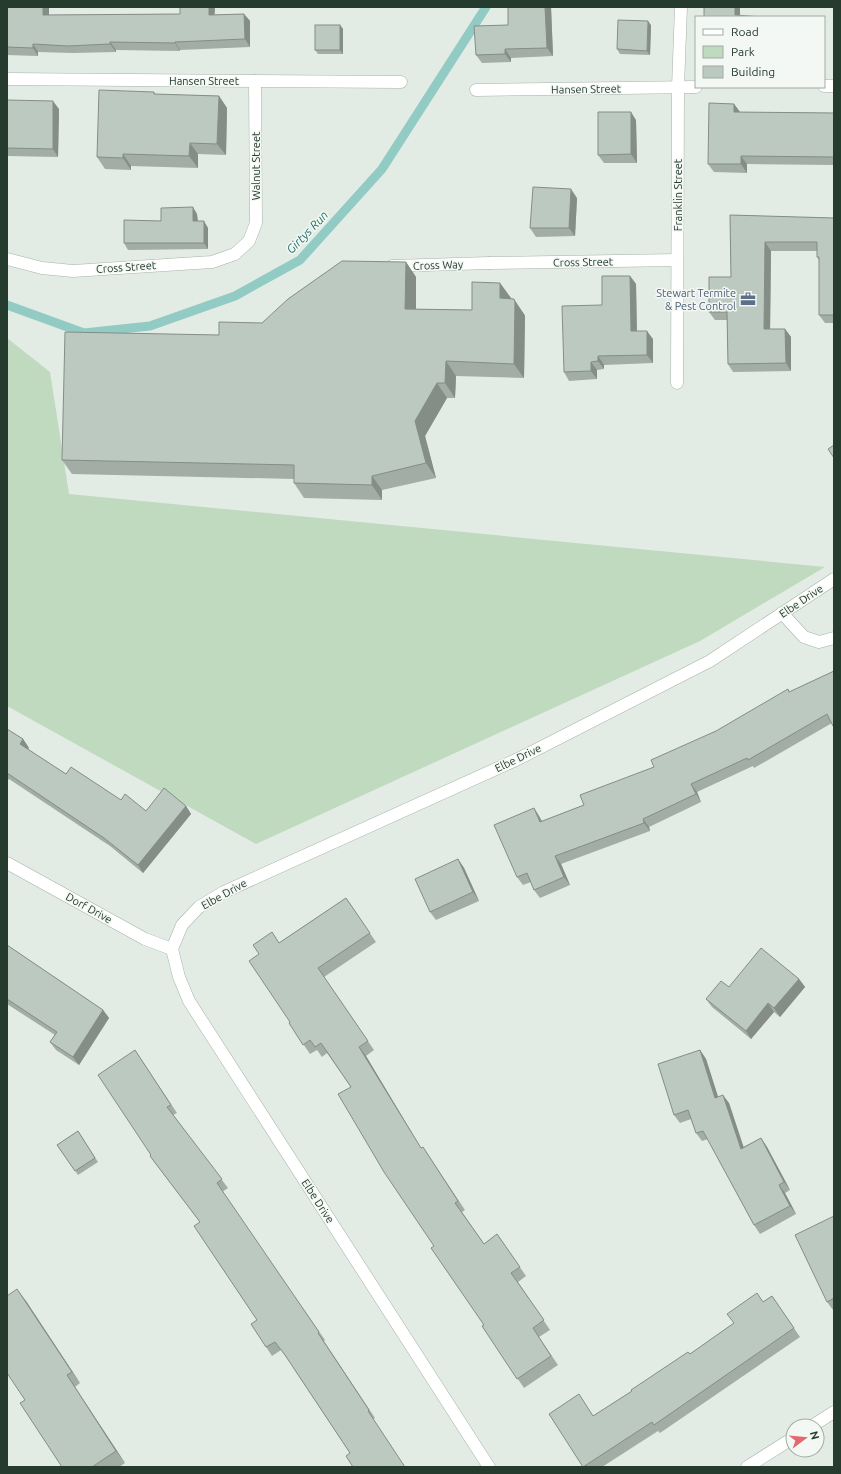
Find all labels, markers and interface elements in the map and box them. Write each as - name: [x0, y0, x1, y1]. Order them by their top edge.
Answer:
- legend: [695, 16, 825, 88]
- text: Road: [731, 25, 759, 38]
- text: Park: [731, 45, 755, 58]
- text: Building: [731, 65, 775, 78]
- street label: Hansen Street: [169, 75, 240, 87]
- street label: Hansen Street: [551, 82, 622, 96]
- street label: Walnut Street: [250, 131, 262, 200]
- street label: Franklin Street: [672, 158, 684, 231]
- water label: Girtys Run: [284, 208, 330, 256]
- street label: Cross Street: [553, 255, 614, 269]
- street label: Cross Way: [413, 258, 464, 272]
- street label: Cross Street: [96, 259, 157, 275]
- place label: Stewart Termite & Pest Control: [656, 287, 736, 312]
- office icon: Stewart Termite & Pest Control: [739, 290, 757, 308]
- street label: Elbe Drive: [777, 582, 825, 620]
- street label: Elbe Drive: [493, 742, 543, 774]
- street label: Elbe Drive: [199, 877, 249, 911]
- street label: Dorf Drive: [64, 890, 114, 926]
- street label: Elbe Drive: [299, 1177, 337, 1225]
- north arrow: [785, 1418, 825, 1458]
- text: N: [808, 1430, 822, 1441]

